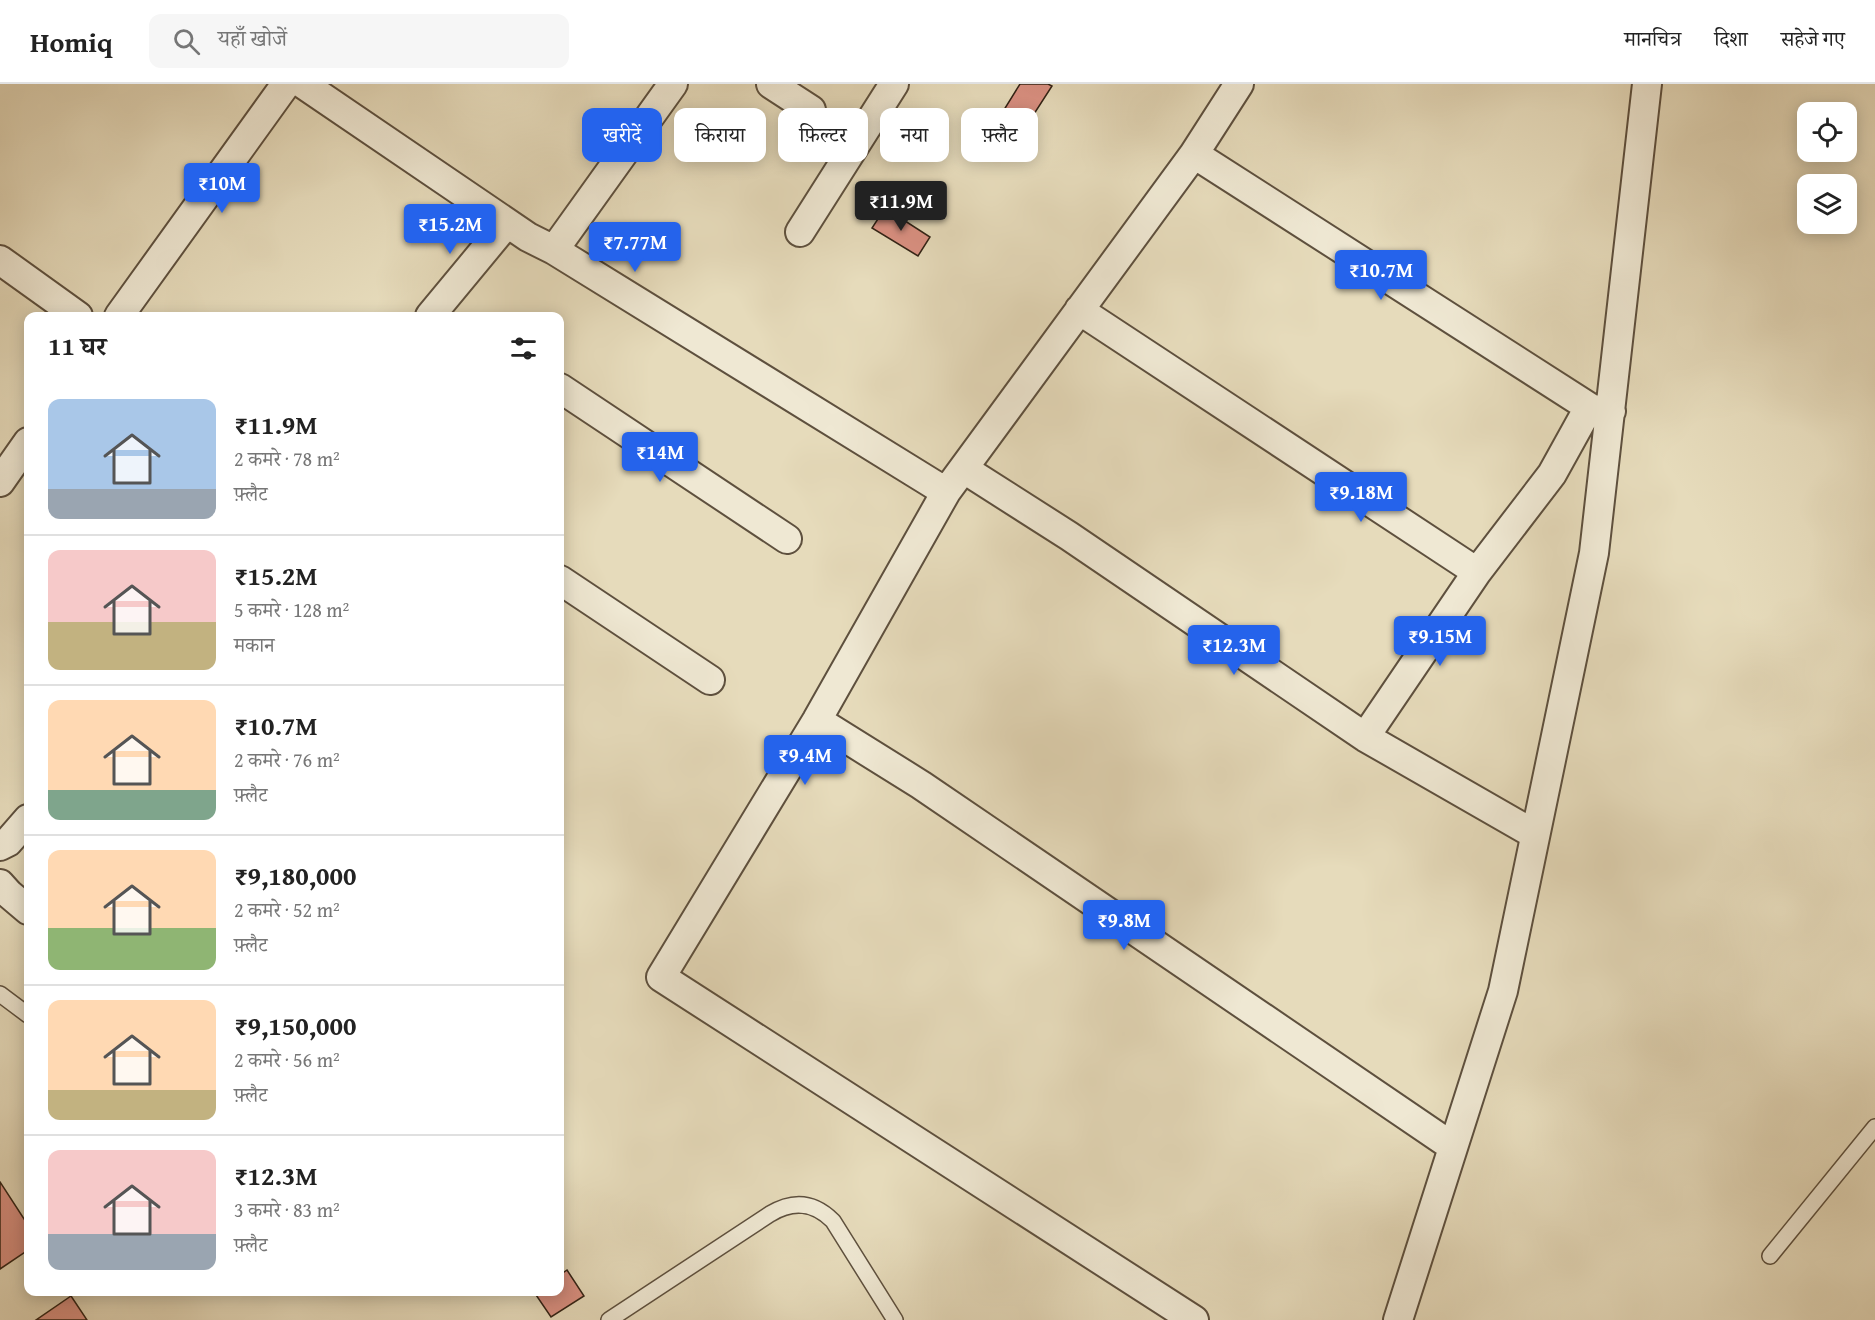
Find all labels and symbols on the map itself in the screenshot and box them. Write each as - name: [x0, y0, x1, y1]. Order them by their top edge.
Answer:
- pin: ₹10M: [186, 163, 258, 214]
- pin: ₹11.9M: [852, 181, 950, 232]
- pin: ₹15.2M: [401, 204, 499, 255]
- pin: ₹7.77M: [586, 222, 684, 273]
- pin: ₹10.7M: [1332, 250, 1430, 301]
- pin: ₹14M: [624, 432, 696, 483]
- pin: ₹9.18M: [1312, 472, 1410, 523]
- pin: ₹9.15M: [1391, 616, 1489, 667]
- pin: ₹12.3M: [1185, 625, 1283, 676]
- pin: ₹9.4M: [763, 735, 847, 786]
- pin: ₹9.8M: [1082, 900, 1166, 951]

